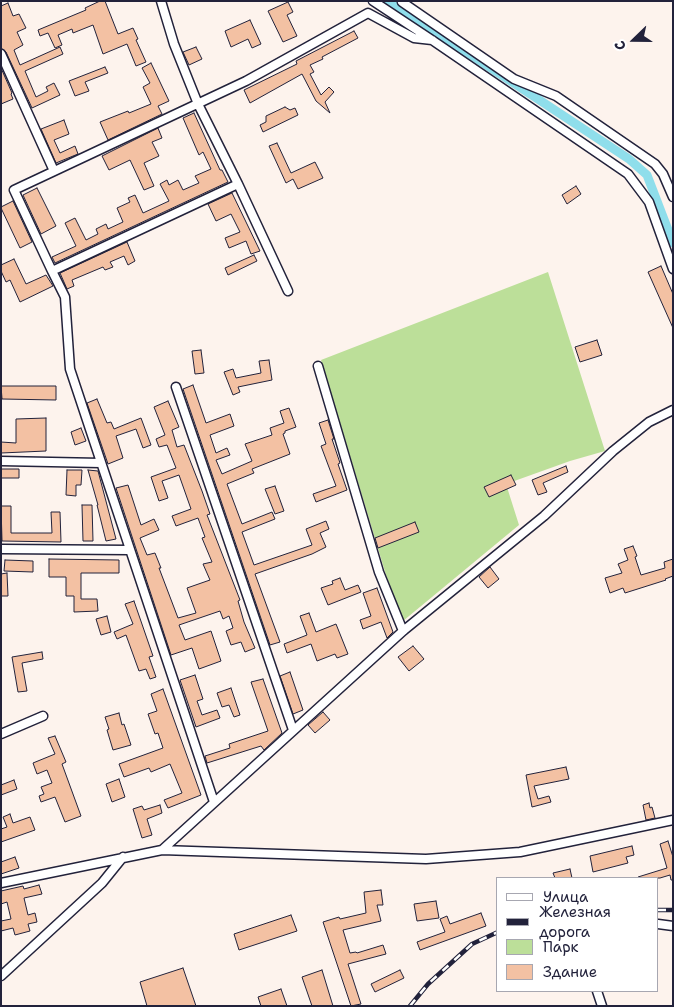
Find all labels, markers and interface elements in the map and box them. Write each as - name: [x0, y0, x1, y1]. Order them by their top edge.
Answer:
- north arrow: [609, 15, 659, 65]
- text: С: [610, 38, 630, 53]
- legend: [497, 877, 659, 992]
- text: Улица: [543, 887, 588, 907]
- text: Железная дорога: [539, 902, 611, 942]
- text: Парк: [543, 937, 579, 957]
- text: Здание: [543, 962, 597, 982]

